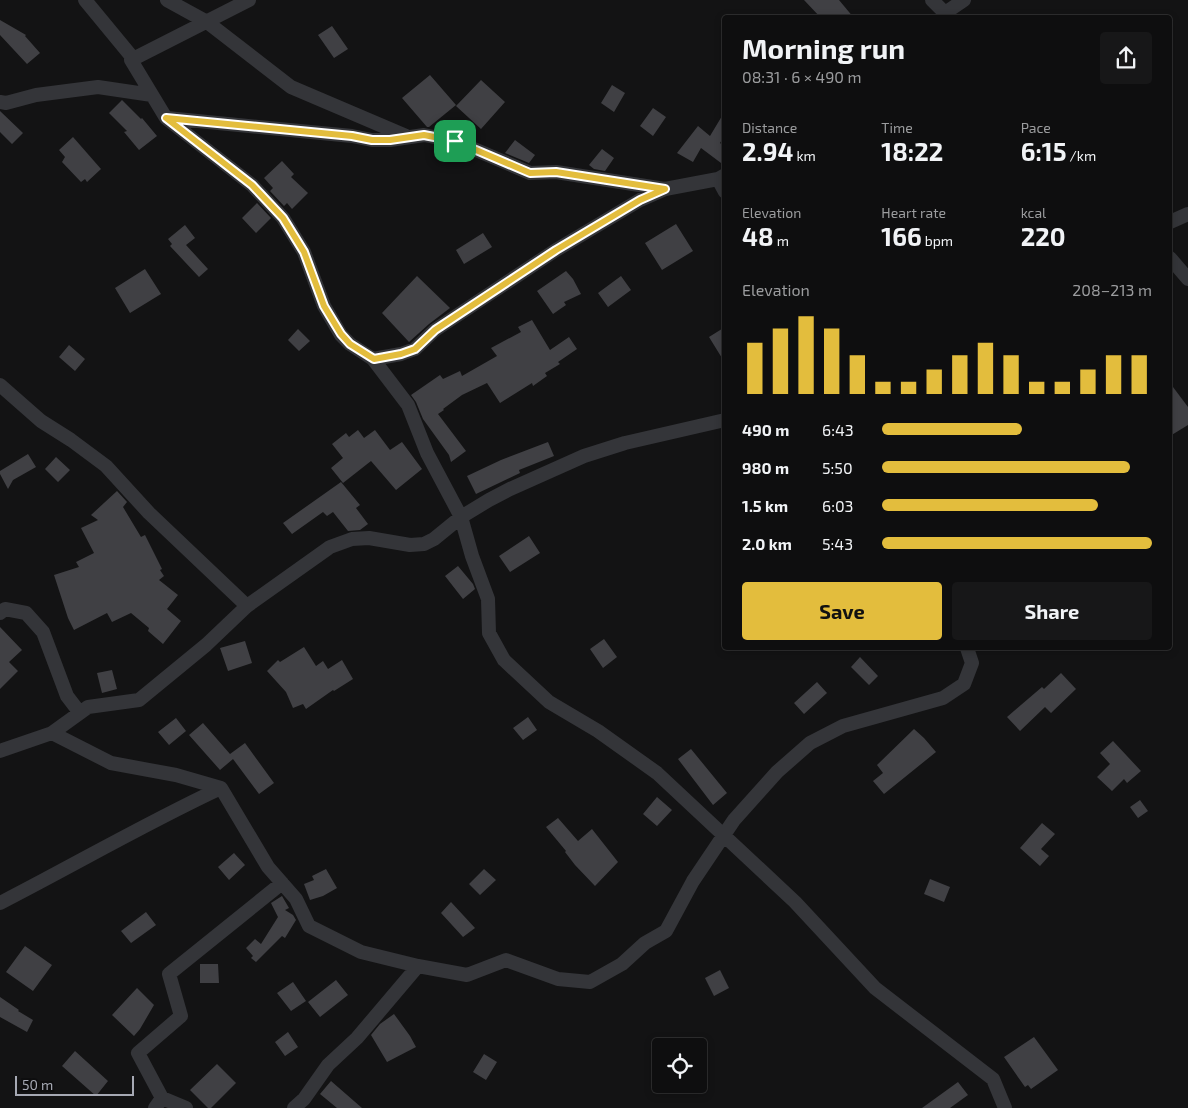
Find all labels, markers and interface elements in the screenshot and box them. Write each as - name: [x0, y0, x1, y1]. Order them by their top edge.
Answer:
- text: Morning run: [742, 31, 905, 65]
- button: share: [1100, 32, 1152, 84]
- text: 08:31 · 6 × 490 m: [742, 67, 862, 86]
- text: Distance: [742, 119, 797, 136]
- text: Time: [881, 119, 913, 136]
- text: Pace: [1021, 119, 1051, 136]
- pin: [434, 120, 476, 162]
- icon: arrive: [441, 127, 469, 155]
- text: 2.94: [742, 136, 793, 166]
- text: 18:22: [881, 136, 943, 166]
- text: 6:15: [1021, 136, 1066, 166]
- text: km: [793, 147, 816, 164]
- text: /km: [1066, 147, 1096, 164]
- text: Elevation: [742, 204, 801, 221]
- text: Heart rate: [881, 204, 946, 221]
- text: kcal: [1021, 204, 1046, 221]
- text: 48: [742, 221, 774, 251]
- text: 166: [881, 221, 922, 251]
- text: 220: [1021, 221, 1065, 251]
- text: m: [774, 232, 789, 249]
- text: bpm: [922, 232, 953, 249]
- text: Elevation: [742, 280, 810, 299]
- text: 208–213 m: [1072, 280, 1152, 299]
- text: 490 m: [742, 420, 789, 439]
- text: 6:43: [822, 420, 854, 439]
- text: 980 m: [742, 458, 789, 477]
- text: 5:50: [822, 458, 853, 477]
- text: 1.5 km: [742, 496, 788, 515]
- text: 6:03: [822, 496, 853, 515]
- text: 2.0 km: [742, 534, 792, 553]
- text: 5:43: [822, 534, 853, 553]
- button: Save: [742, 582, 942, 640]
- button: Share: [952, 582, 1152, 640]
- map controls: [652, 1038, 707, 1093]
- button: locate: [652, 1038, 707, 1093]
- scale bar: [15, 1073, 134, 1096]
- text: 50 m: [22, 1076, 53, 1093]

